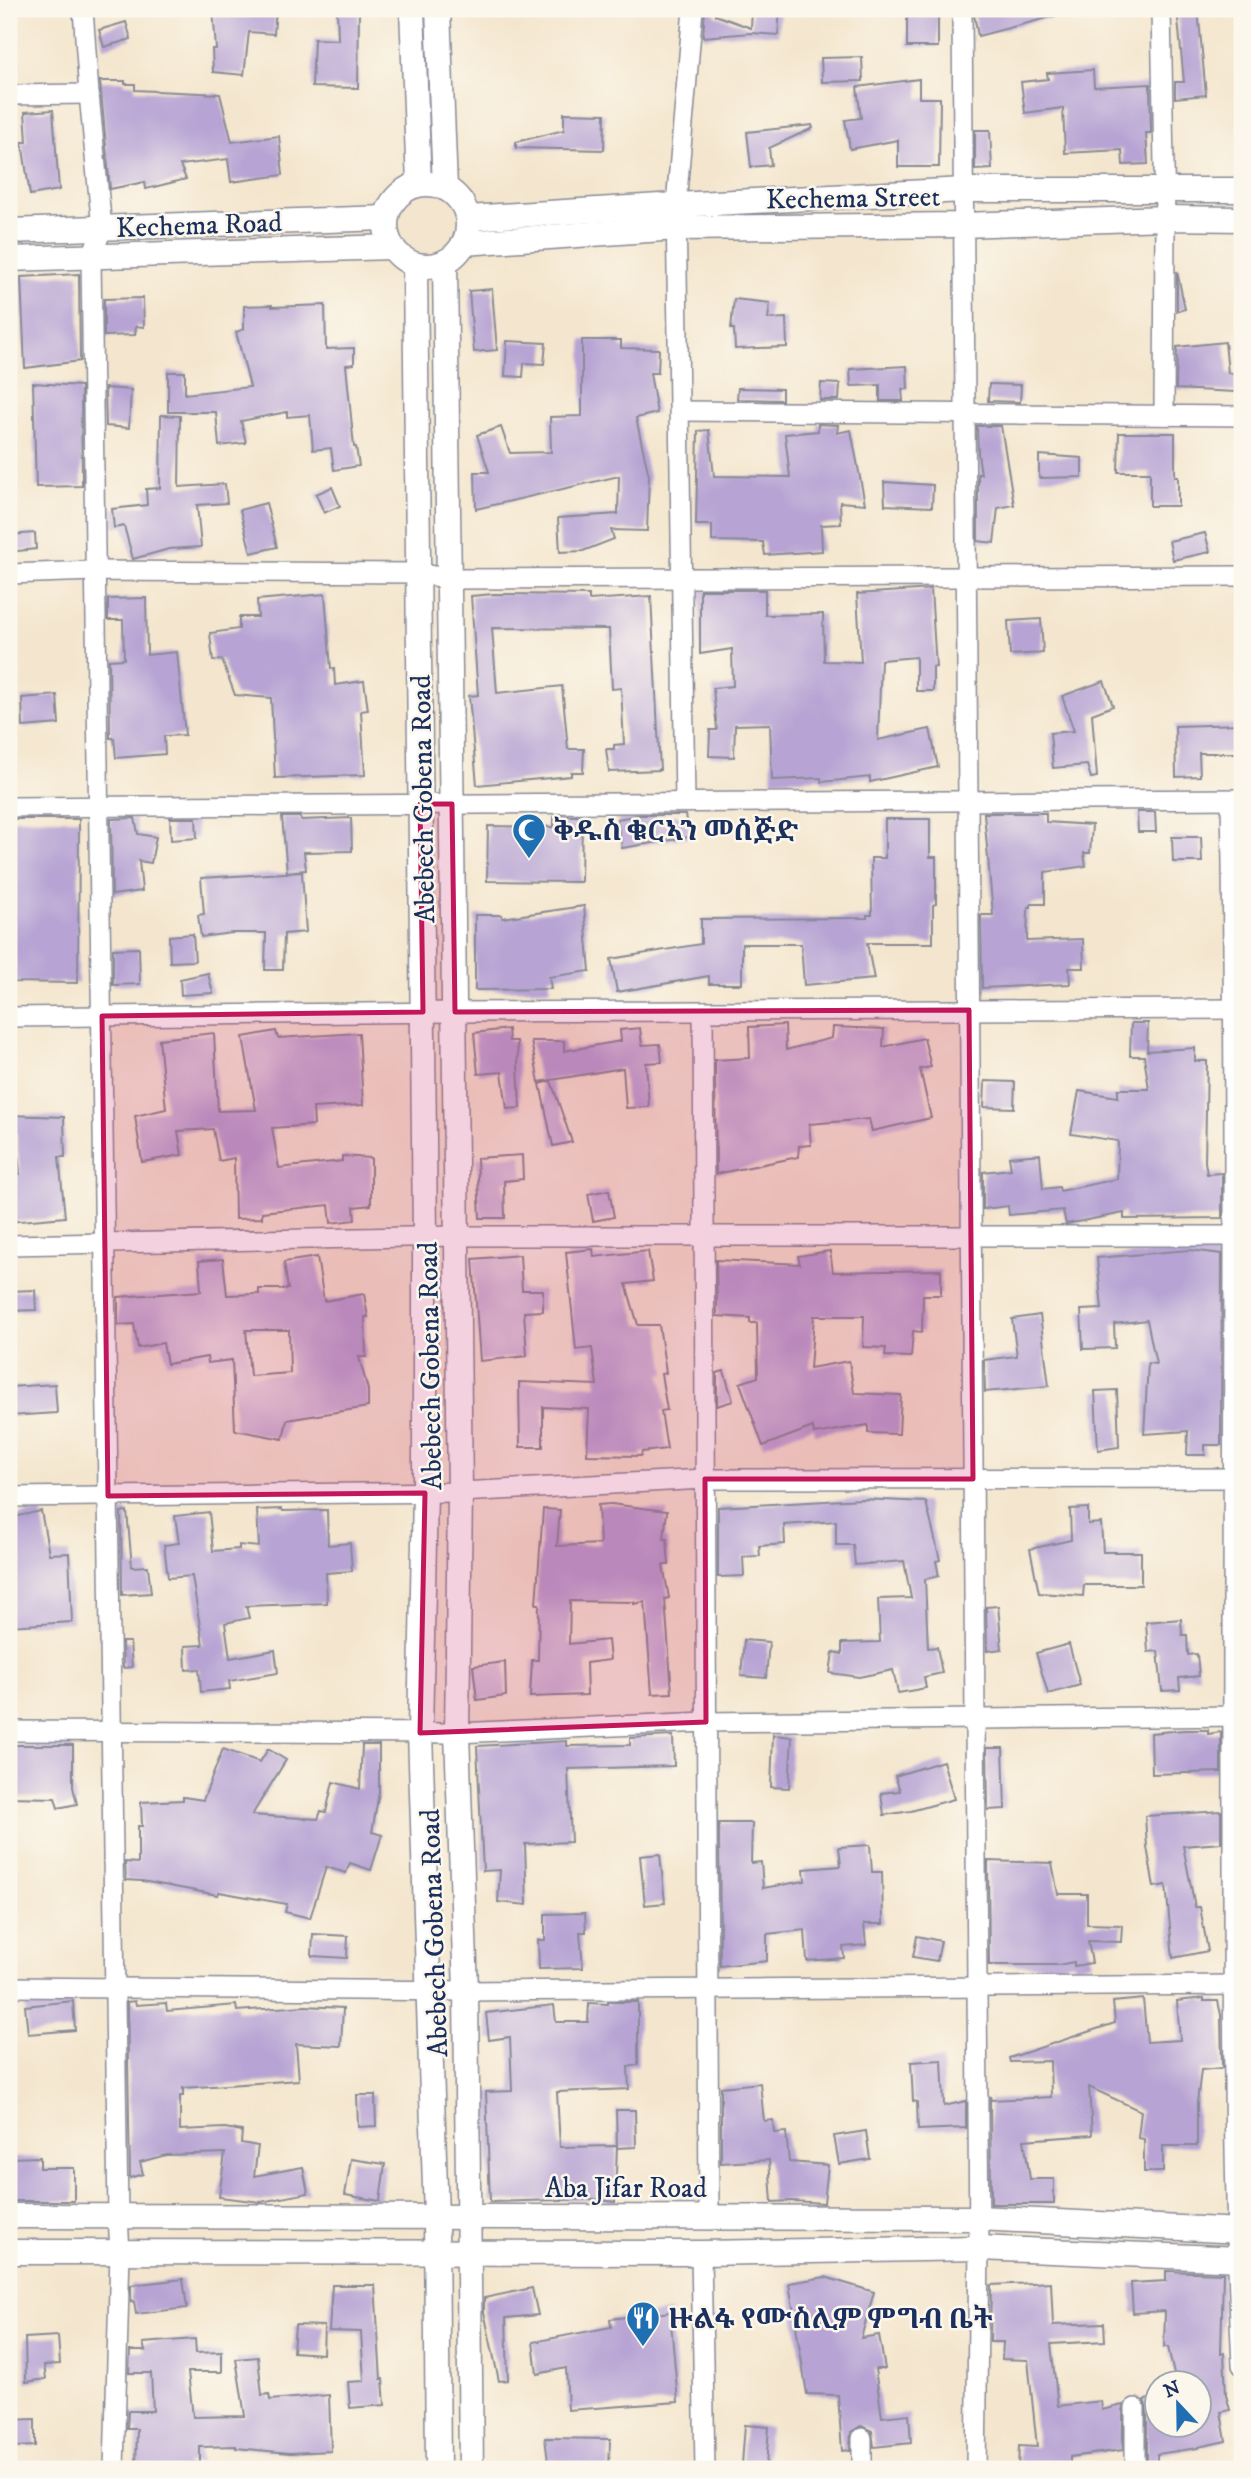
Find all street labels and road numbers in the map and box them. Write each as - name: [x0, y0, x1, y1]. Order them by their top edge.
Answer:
- street label: Kechema Street: [766, 179, 941, 218]
- street label: Kechema Road: [115, 205, 283, 246]
- street label: Abebech Gobena Road: [404, 674, 443, 923]
- street label: Abebech Gobena Road: [411, 1241, 450, 1490]
- street label: Abebech Gobena Road: [413, 1808, 456, 2058]
- street label: Aba Jifar Road: [545, 2171, 707, 2206]

